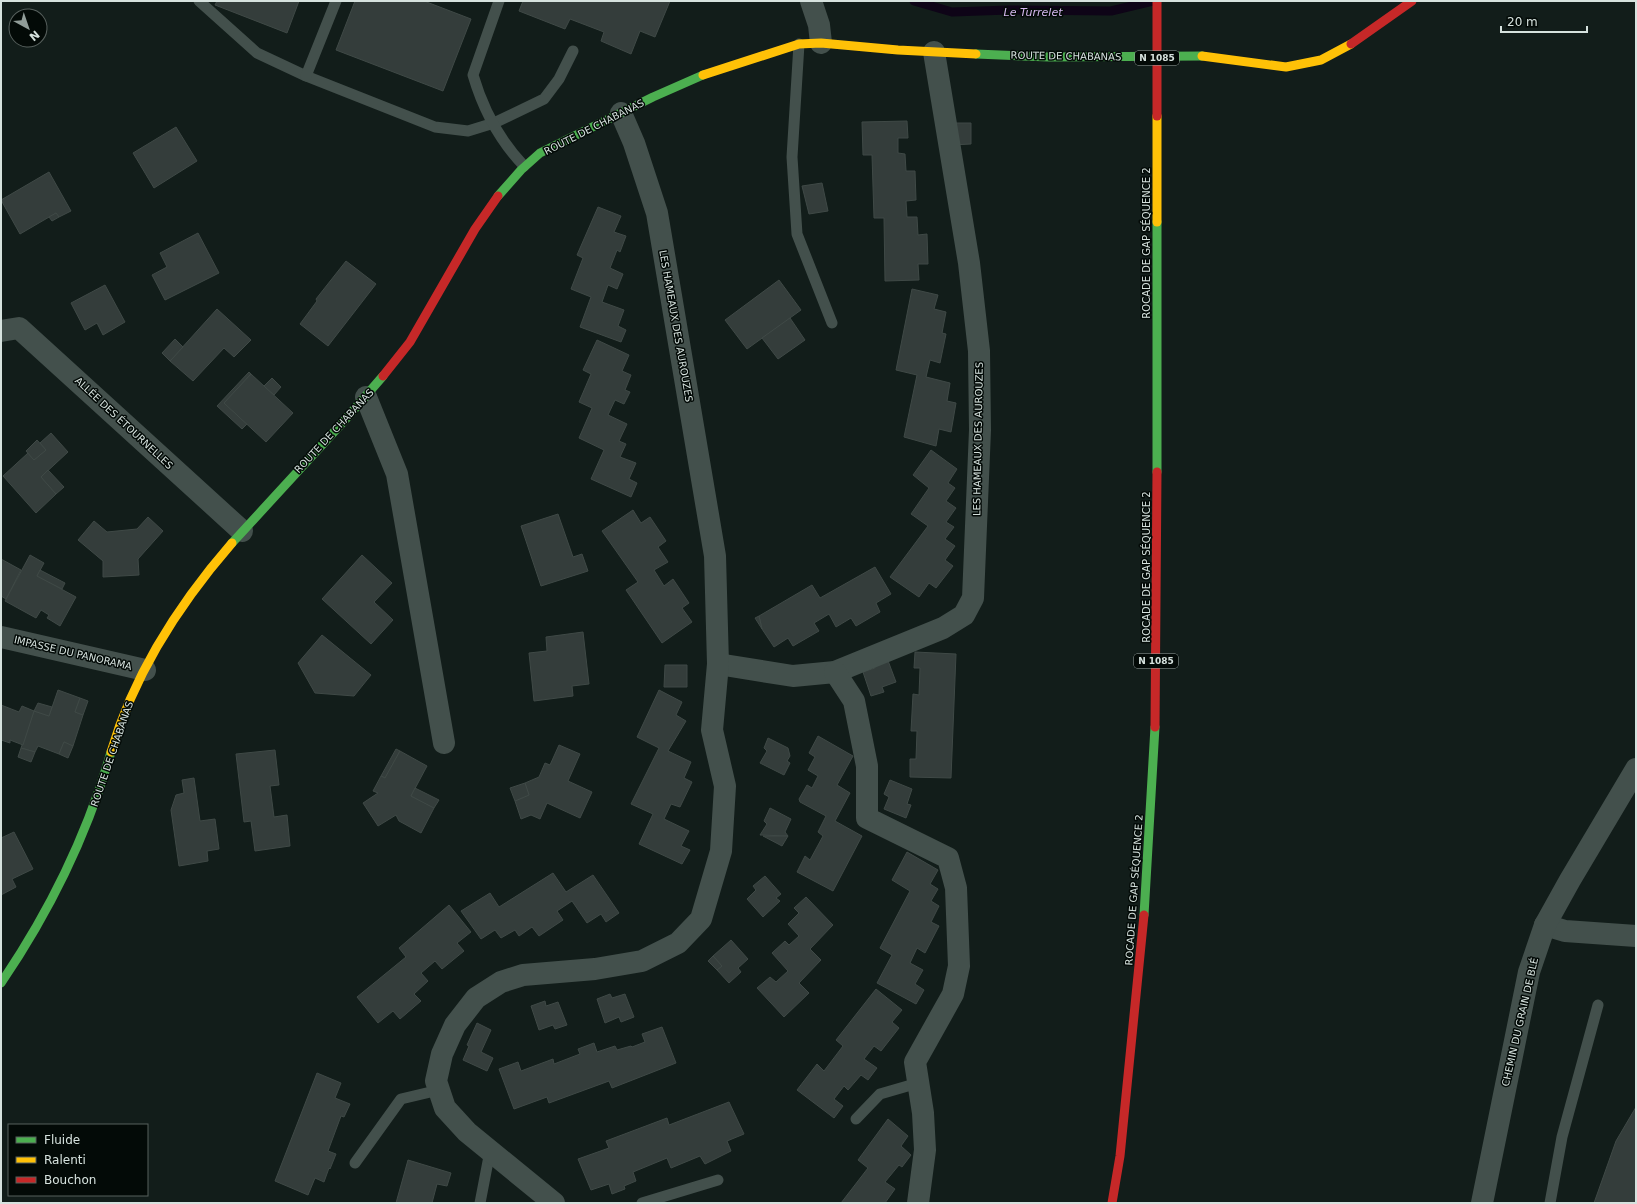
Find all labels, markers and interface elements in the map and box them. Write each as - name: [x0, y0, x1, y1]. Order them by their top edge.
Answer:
- water label: Le Turrelet: [1004, 6, 1063, 19]
- north arrow: [8, 8, 48, 48]
- scale bar: [1501, 8, 1587, 34]
- text: 20 m: [1507, 15, 1538, 29]
- text: N: [26, 27, 42, 43]
- street label: ROUTE DE CHABANAS: [1011, 50, 1121, 62]
- road number: N 1085: [1135, 51, 1179, 65]
- street label: ROUTE DE CHABANAS: [542, 97, 646, 157]
- street label: ROCADE DE GAP SÉQUENCE 2: [1140, 167, 1152, 319]
- street label: LES HAMEAUX DES AUROUZES: [657, 249, 695, 403]
- street label: LES HAMEAUX DES AUROUZES: [971, 362, 985, 516]
- street label: ALLÉE DES ÉTOURNELLES: [73, 374, 176, 471]
- street label: ROUTE DE CHABANAS: [292, 387, 376, 475]
- street label: ROCADE DE GAP SÉQUENCE 2: [1140, 491, 1152, 643]
- street label: IMPASSE DU PANORAMA: [13, 634, 133, 672]
- road number: N 1085: [1134, 654, 1178, 668]
- street label: ROUTE DE CHABANAS: [89, 700, 135, 808]
- street label: ROCADE DE GAP SÉQUENCE 2: [1122, 814, 1145, 966]
- street label: CHEMIN DU GRAIN DE BLÉ: [1499, 956, 1540, 1088]
- legend: [8, 1124, 148, 1196]
- text: Fluide: [44, 1133, 80, 1147]
- text: Ralenti: [44, 1153, 86, 1167]
- text: Bouchon: [44, 1173, 96, 1187]

